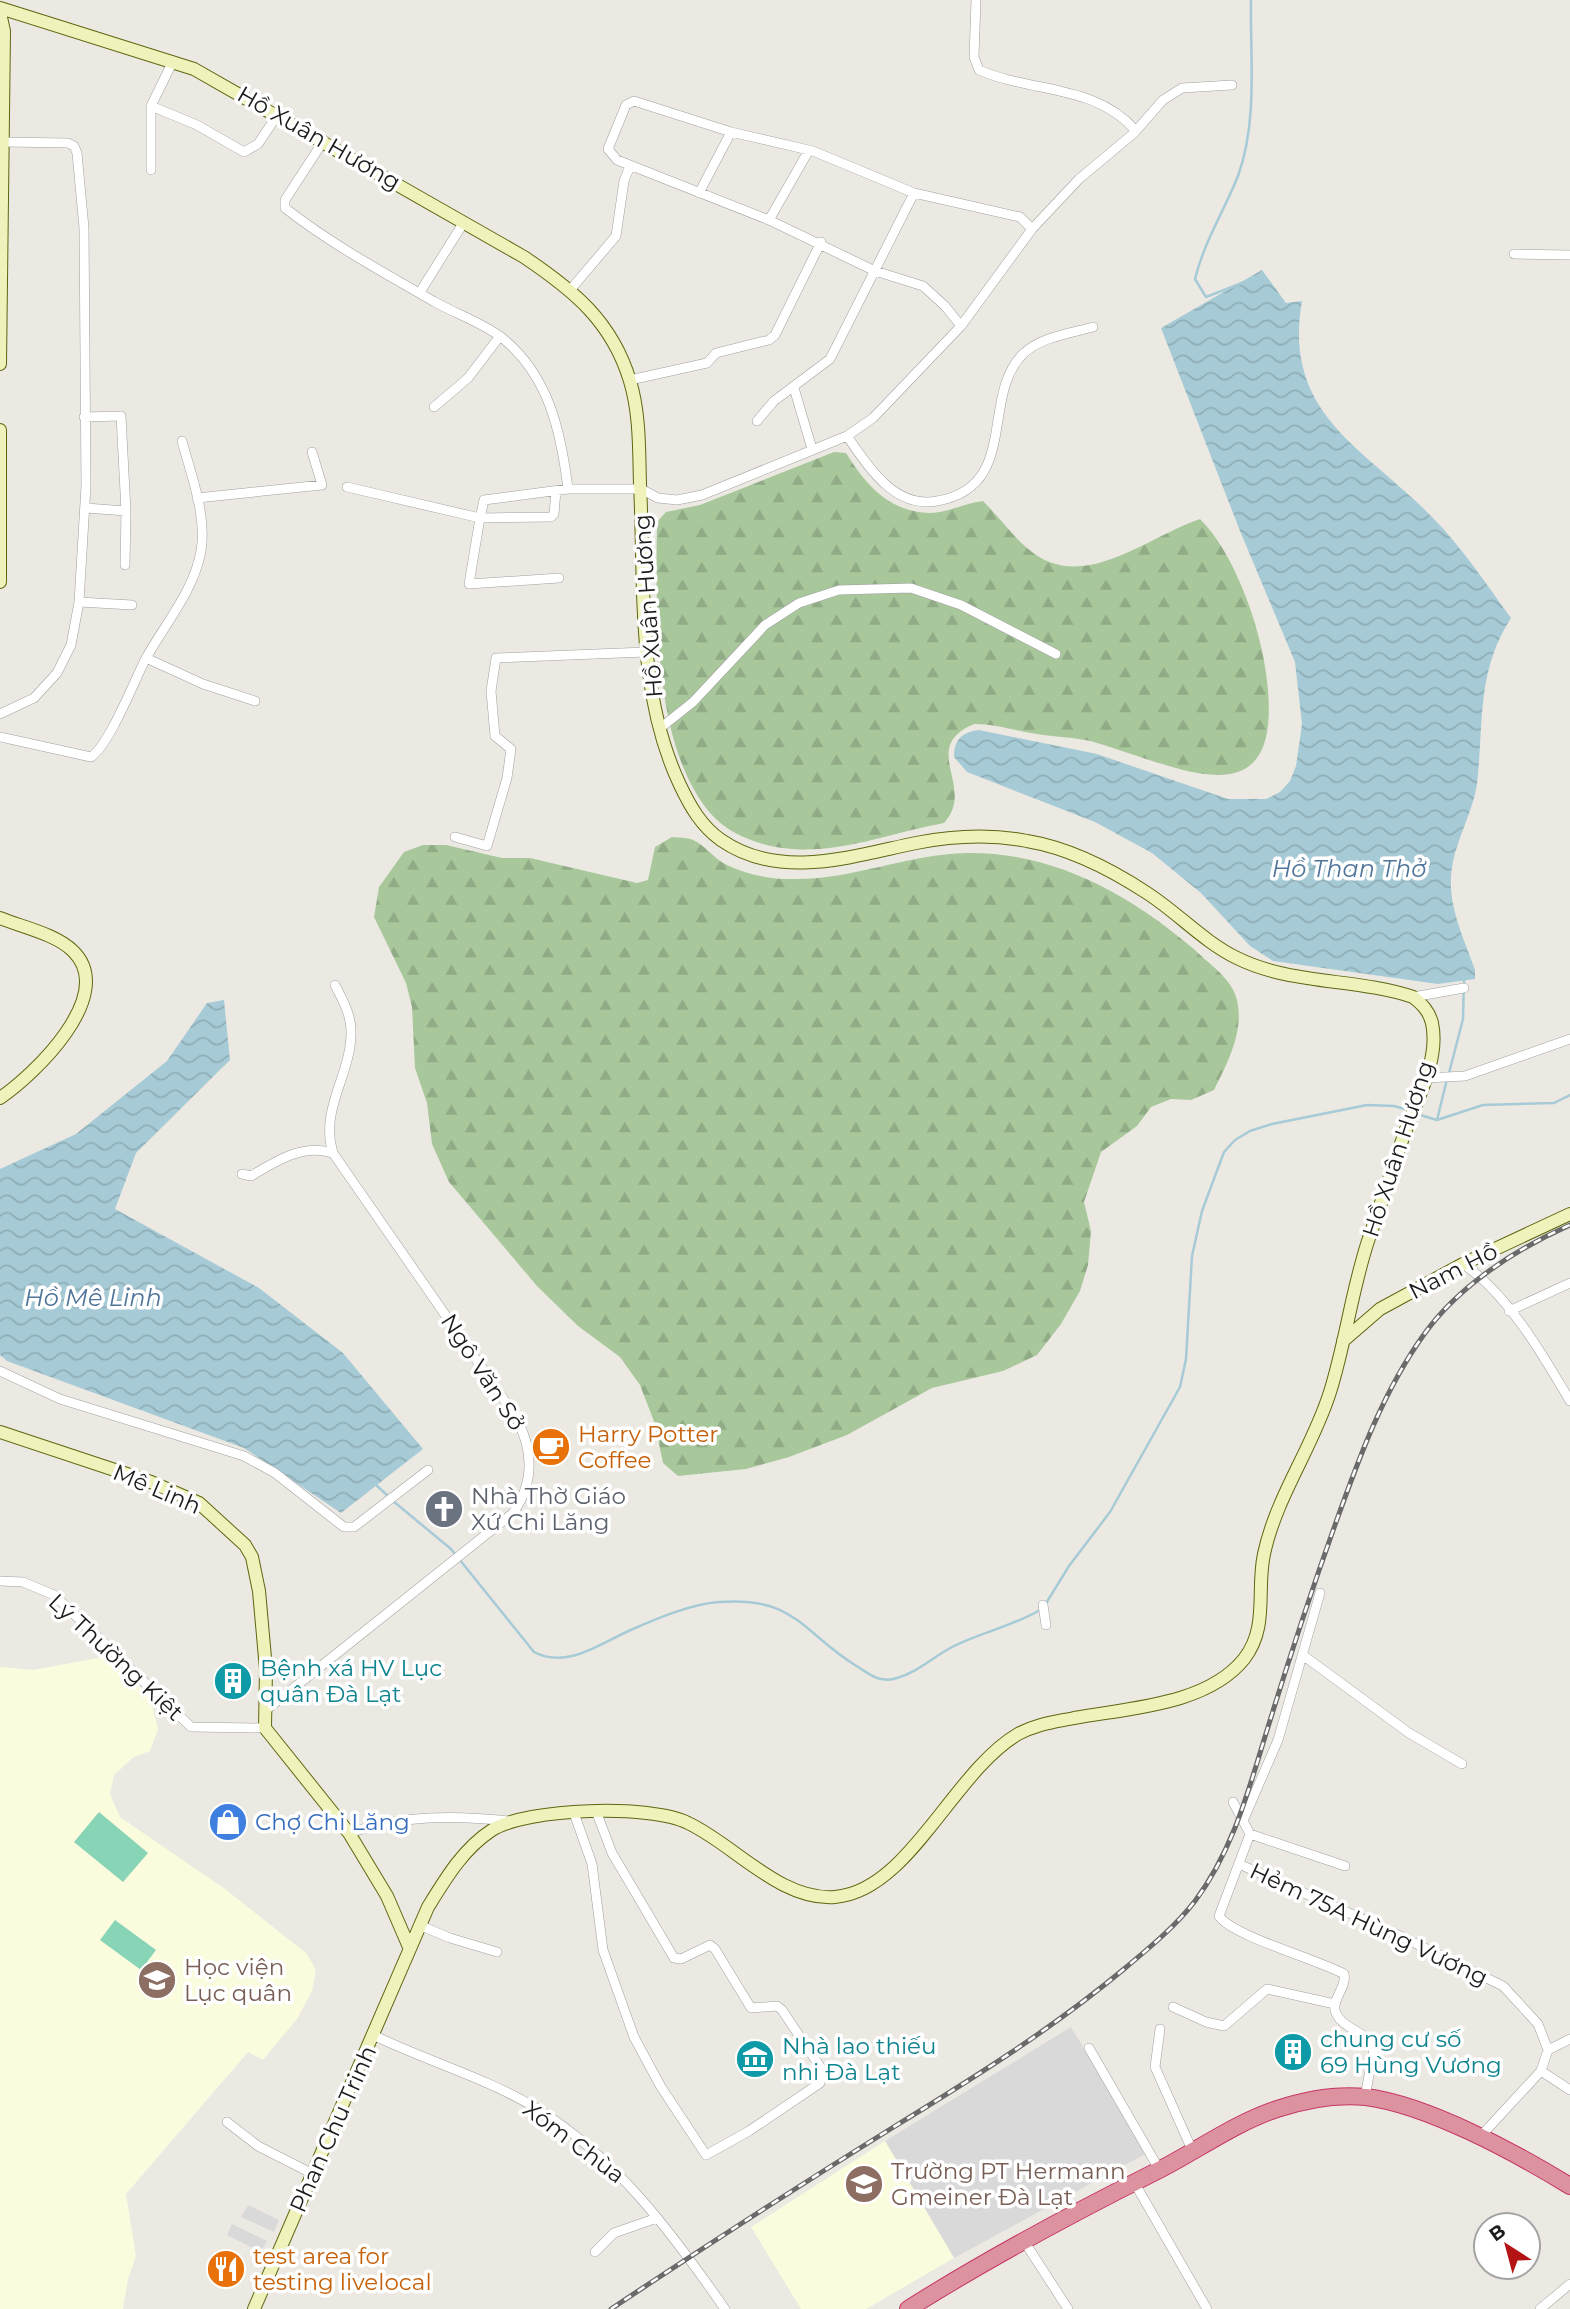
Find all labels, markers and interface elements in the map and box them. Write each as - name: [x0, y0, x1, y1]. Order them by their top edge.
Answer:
- street label: Hồ Xuân Hương: [232, 80, 406, 196]
- street label: Hồ Xuân Hương: [628, 513, 668, 699]
- water label: Hồ Than Thở: [1272, 854, 1427, 883]
- street label: Hồ Xuân Hương: [1356, 1057, 1440, 1241]
- street label: Nam Hồ: [1404, 1237, 1502, 1305]
- water label: Hồ Mê Linh: [24, 1283, 162, 1312]
- street label: Ngô Văn Sở: [435, 1308, 531, 1436]
- place label: Harry Potter Coffee: [578, 1420, 719, 1474]
- cafe icon: Harry Potter Coffee: [530, 1426, 572, 1468]
- street label: Mê Linh: [109, 1458, 205, 1520]
- place label: Nhà Thờ Giáo Xứ Chi Lăng: [471, 1482, 626, 1536]
- church icon: Nhà Thờ Giáo Xứ Chi Lăng: [423, 1488, 465, 1530]
- street label: Lý Thường Kiệt: [43, 1588, 189, 1726]
- place label: Bệnh xá HV Lục quân Đà Lạt: [260, 1654, 442, 1708]
- building icon: Bệnh xá HV Lục quân Đà Lạt: [212, 1660, 254, 1702]
- shop icon: Chợ Chi Lăng: [207, 1801, 249, 1843]
- place label: Chợ Chi Lăng: [255, 1808, 410, 1836]
- street label: Hẻm 75A Hùng Vương: [1246, 1857, 1492, 1991]
- place label: Học viện Lục quân: [184, 1953, 292, 2007]
- school or university icon: Học viện Lục quân: [136, 1959, 178, 2001]
- place label: chung cư số 69 Hùng Vương: [1320, 2025, 1502, 2079]
- building icon: chung cư số 69 Hùng Vương: [1272, 2031, 1314, 2073]
- place label: Nhà lao thiếu nhi Đà Lạt: [782, 2032, 936, 2086]
- museum icon: Nhà lao thiếu nhi Đà Lạt: [734, 2038, 776, 2080]
- street label: Phan Chu Trinh: [284, 2041, 382, 2217]
- street label: Xóm Chùa: [518, 2095, 630, 2189]
- place label: Trường PT Hermann Gmeiner Đà Lạt: [891, 2157, 1126, 2211]
- school or university icon: Trường PT Hermann Gmeiner Đà Lạt: [843, 2163, 885, 2205]
- north arrow: [1472, 2211, 1542, 2281]
- text: B: [1485, 2219, 1510, 2246]
- place label: test area for testing livelocal: [253, 2242, 432, 2296]
- restaurant icon: test area for testing livelocal: [205, 2248, 247, 2290]

